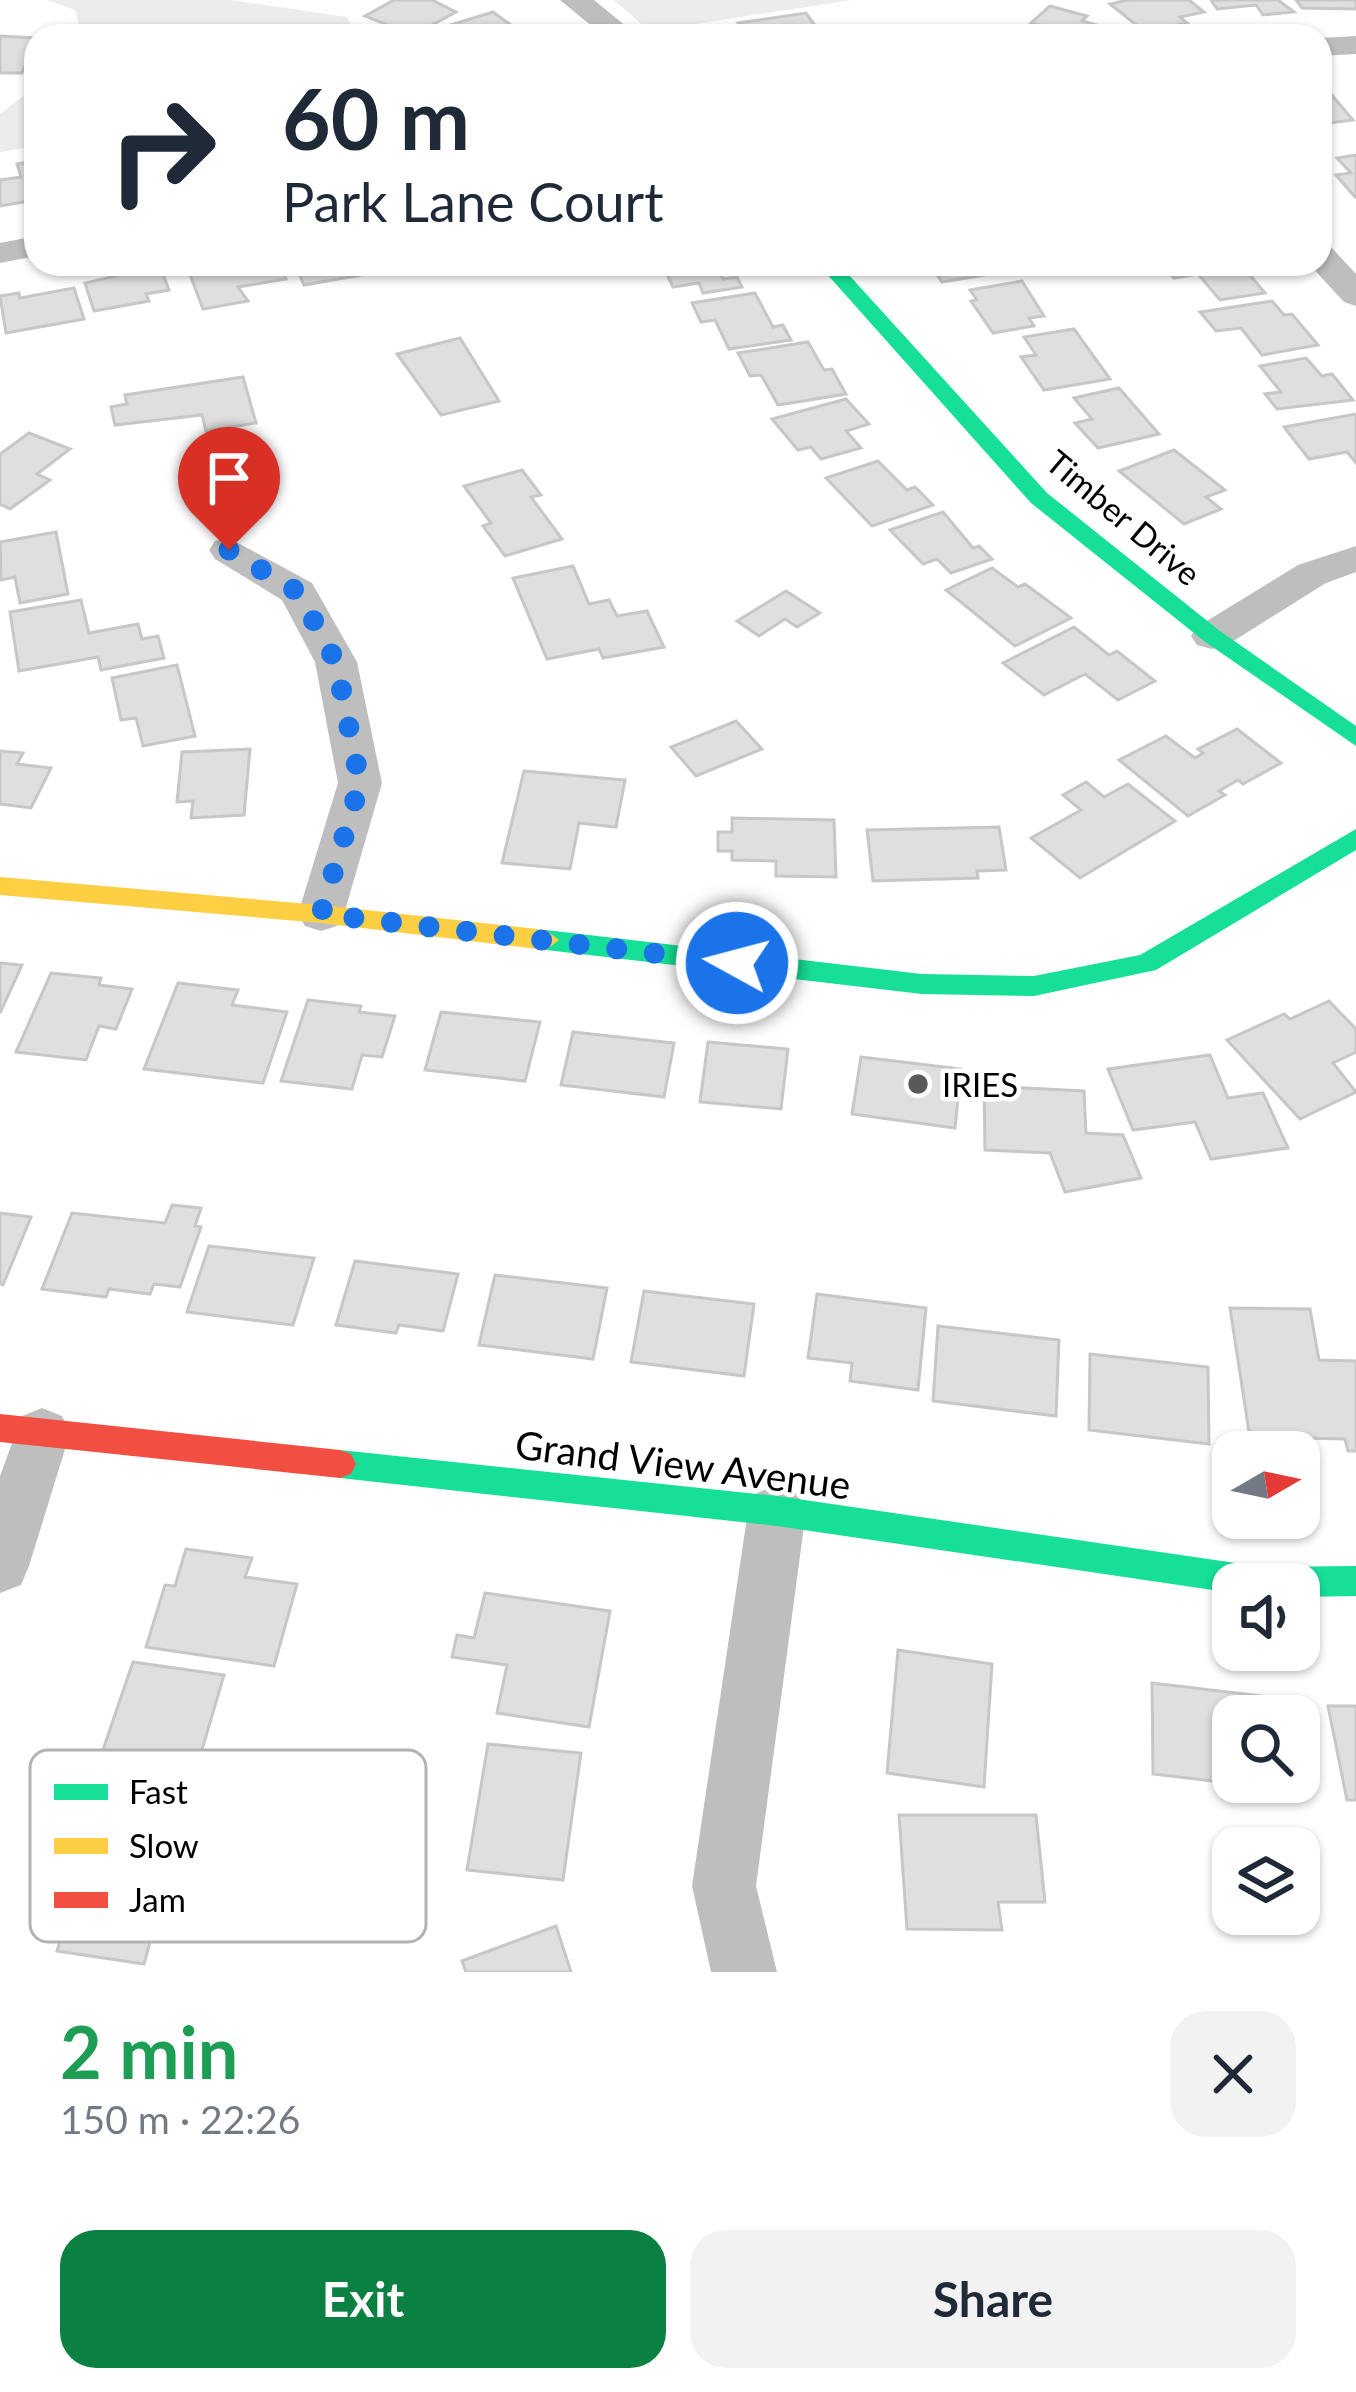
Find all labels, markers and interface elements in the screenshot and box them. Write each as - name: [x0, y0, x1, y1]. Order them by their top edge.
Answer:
- text: 60 m: [282, 67, 470, 168]
- icon: right: [84, 72, 240, 228]
- text: Park Lane Court: [282, 169, 664, 234]
- pin: [178, 427, 280, 550]
- street label: Timber Drive: [1039, 441, 1209, 593]
- icon: arrive: [196, 445, 262, 511]
- position arrow: [674, 900, 800, 1026]
- place label: IRIES: [942, 1064, 1018, 1104]
- marker: IRIES: [905, 1071, 931, 1097]
- street label: Grand View Avenue: [513, 1421, 853, 1507]
- north arrow: [1212, 1431, 1320, 1539]
- map controls: [1212, 1431, 1320, 1935]
- button: sound: [1212, 1563, 1320, 1671]
- button: search: [1212, 1695, 1320, 1803]
- legend: [30, 1750, 426, 1942]
- text: Fast: [129, 1771, 188, 1811]
- text: Slow: [129, 1825, 199, 1865]
- button: layers: [1212, 1827, 1320, 1935]
- text: Jam: [129, 1879, 186, 1919]
- text: 2 min: [60, 2008, 238, 2094]
- button: close: [1170, 2011, 1296, 2137]
- text: 150 m · 22:26: [60, 2096, 300, 2142]
- button: Exit: [60, 2230, 666, 2368]
- button: Share: [690, 2230, 1296, 2368]

